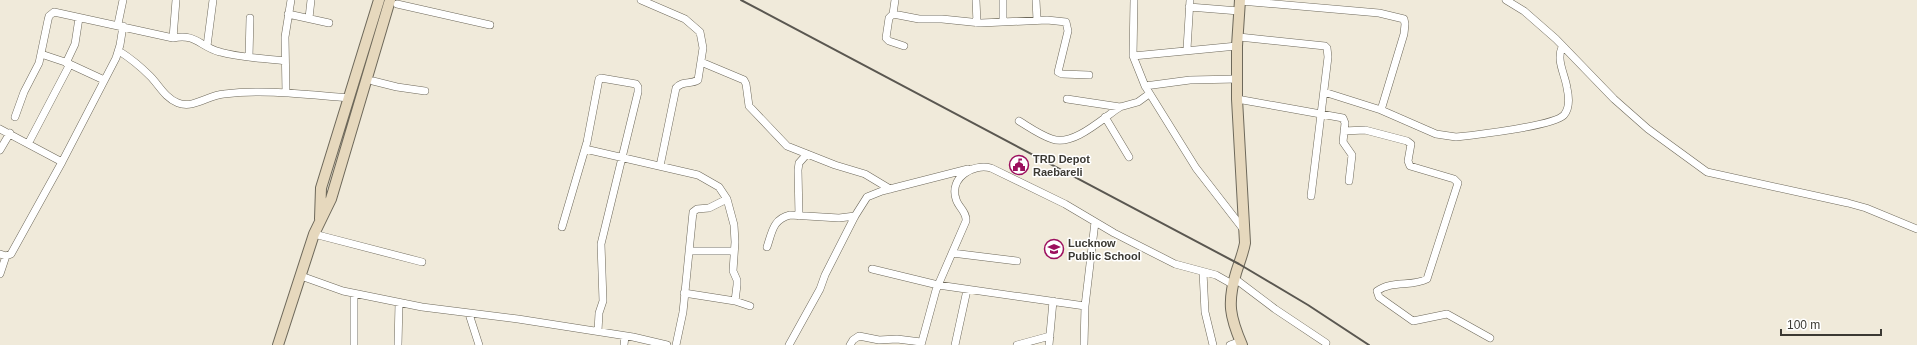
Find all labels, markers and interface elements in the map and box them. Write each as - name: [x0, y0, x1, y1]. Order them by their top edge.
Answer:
- place label: TRD Depot Raebareli: [1033, 153, 1090, 178]
- public building icon: TRD Depot Raebareli: [1008, 154, 1030, 176]
- place label: Lucknow Public School: [1068, 237, 1141, 262]
- school or university icon: Lucknow Public School: [1043, 238, 1065, 260]
- scale bar: [1781, 311, 1881, 337]
- text: 100 m: [1787, 318, 1820, 332]

